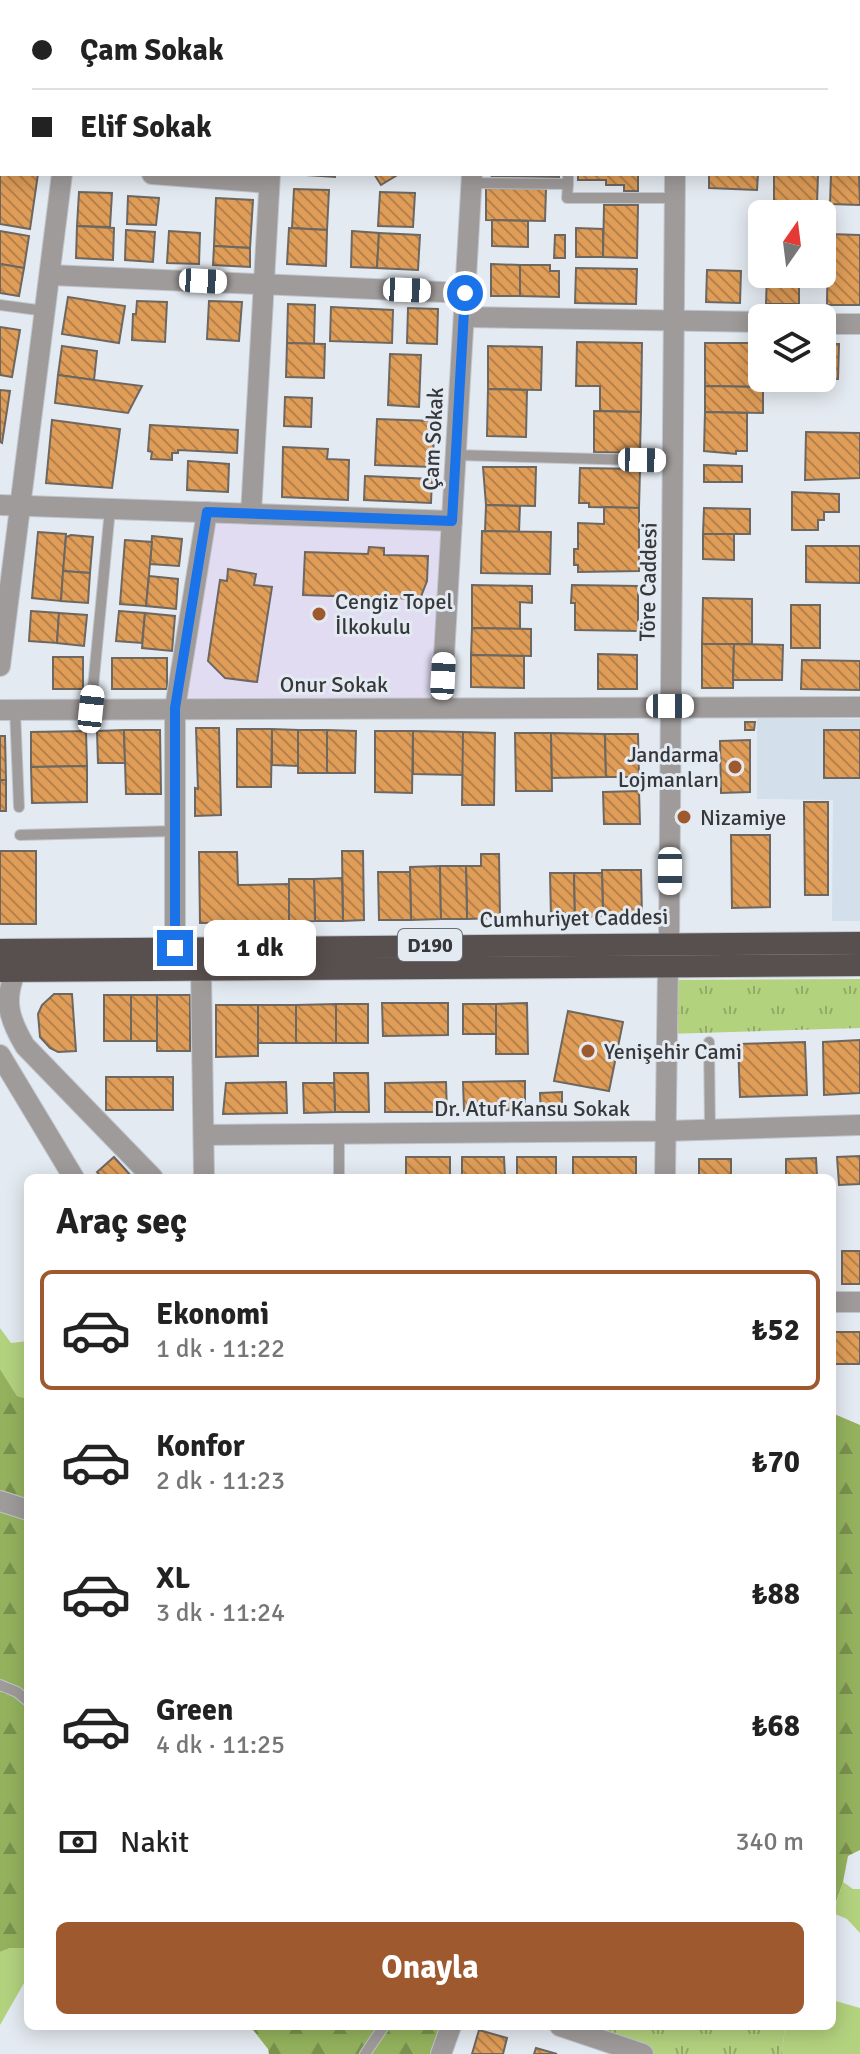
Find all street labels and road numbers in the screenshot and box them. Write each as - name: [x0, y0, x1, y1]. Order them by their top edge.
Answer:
- street label: Çam Sokak: [417, 387, 449, 491]
- street label: Töre Caddesi: [633, 522, 663, 642]
- street label: Onur Sokak: [280, 671, 388, 698]
- street label: Cumhuriyet Caddesi: [479, 903, 669, 933]
- road number: D190: [398, 929, 462, 961]
- street label: Dr. Atuf Kansu Sokak: [434, 1095, 630, 1122]

